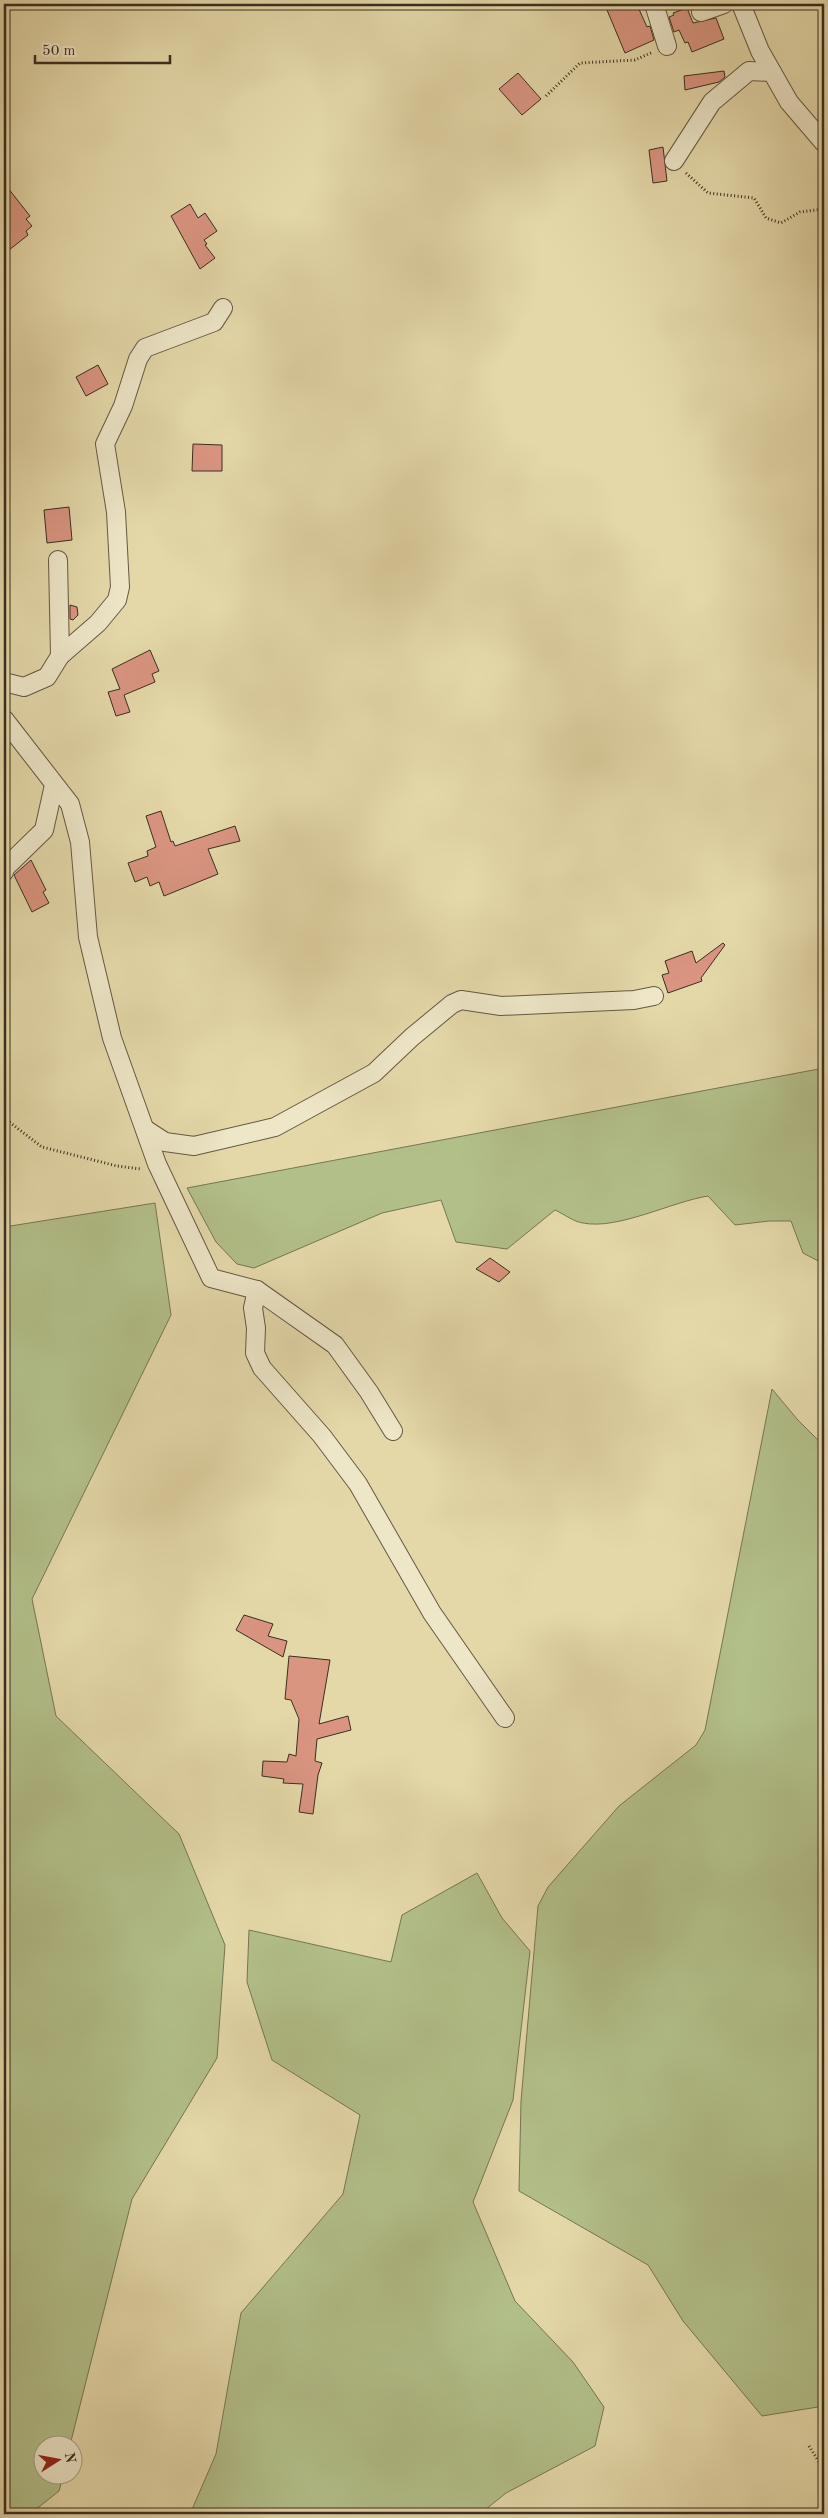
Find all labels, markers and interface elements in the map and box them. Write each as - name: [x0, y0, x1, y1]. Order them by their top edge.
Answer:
- scale bar: [35, 32, 170, 64]
- text: 50 m: [42, 44, 76, 59]
- north arrow: [32, 2436, 82, 2486]
- text: N: [62, 2451, 78, 2465]

